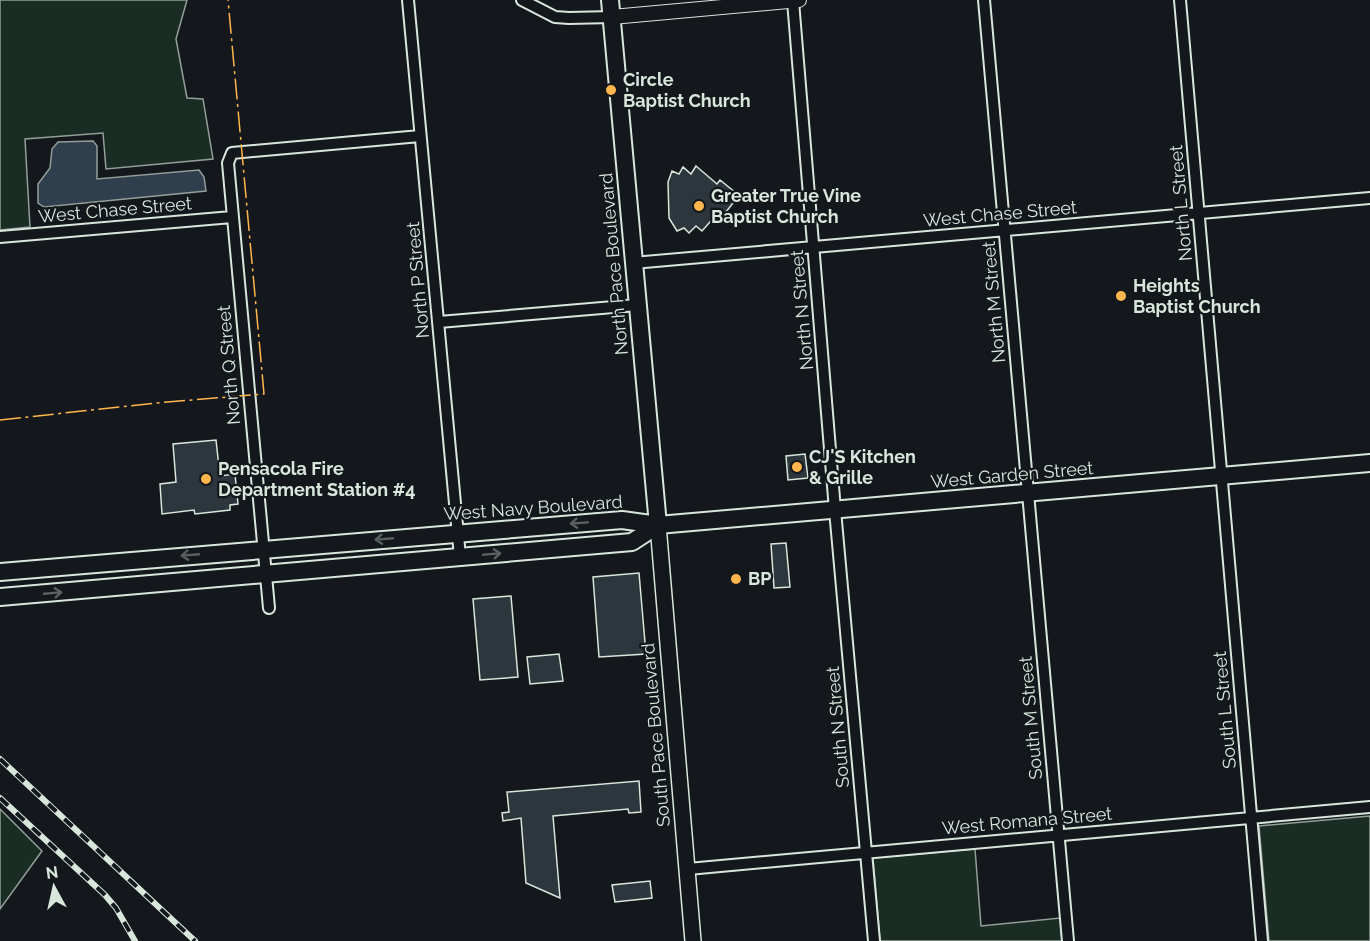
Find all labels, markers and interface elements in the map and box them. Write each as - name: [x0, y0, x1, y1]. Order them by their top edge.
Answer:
- place label: Circle Baptist Church: [623, 69, 751, 111]
- marker: Circle Baptist Church: [604, 83, 618, 97]
- street label: North L Street: [1165, 144, 1196, 262]
- street label: North Pace Boulevard: [595, 172, 632, 356]
- place label: Greater True Vine Baptist Church: [711, 185, 861, 227]
- street label: West Chase Street: [37, 192, 193, 227]
- street label: West Chase Street: [922, 196, 1078, 231]
- marker: Greater True Vine Baptist Church: [692, 199, 706, 213]
- street label: North P Street: [402, 221, 433, 339]
- street label: North M Street: [978, 240, 1009, 364]
- street label: North N Street: [786, 249, 817, 371]
- place label: Heights Baptist Church: [1133, 275, 1261, 317]
- marker: Heights Baptist Church: [1114, 289, 1128, 303]
- street label: North Q Street: [213, 304, 244, 426]
- place label: CJ'S Kitchen & Grille: [809, 446, 916, 488]
- street label: West Garden Street: [930, 457, 1094, 492]
- place label: Pensacola Fire Department Station #4: [218, 458, 416, 500]
- marker: CJ'S Kitchen & Grille: [790, 460, 804, 474]
- marker: Pensacola Fire Department Station #4: [199, 472, 213, 486]
- street label: West Navy Boulevard: [443, 491, 623, 524]
- one-way arrow: [569, 518, 589, 529]
- one-way arrow: [375, 534, 395, 545]
- one-way arrow: [481, 548, 501, 559]
- one-way arrow: [181, 550, 201, 561]
- place label: BP: [748, 568, 771, 589]
- marker: BP: [729, 572, 743, 586]
- one-way arrow: [42, 587, 62, 598]
- street label: South Pace Boulevard: [637, 642, 674, 828]
- street label: South L Street: [1209, 650, 1240, 770]
- street label: South M Street: [1015, 655, 1046, 781]
- street label: South N Street: [822, 665, 853, 789]
- street label: West Romana Street: [941, 803, 1113, 838]
- north arrow: [24, 857, 84, 917]
- text: N: [45, 862, 59, 883]

